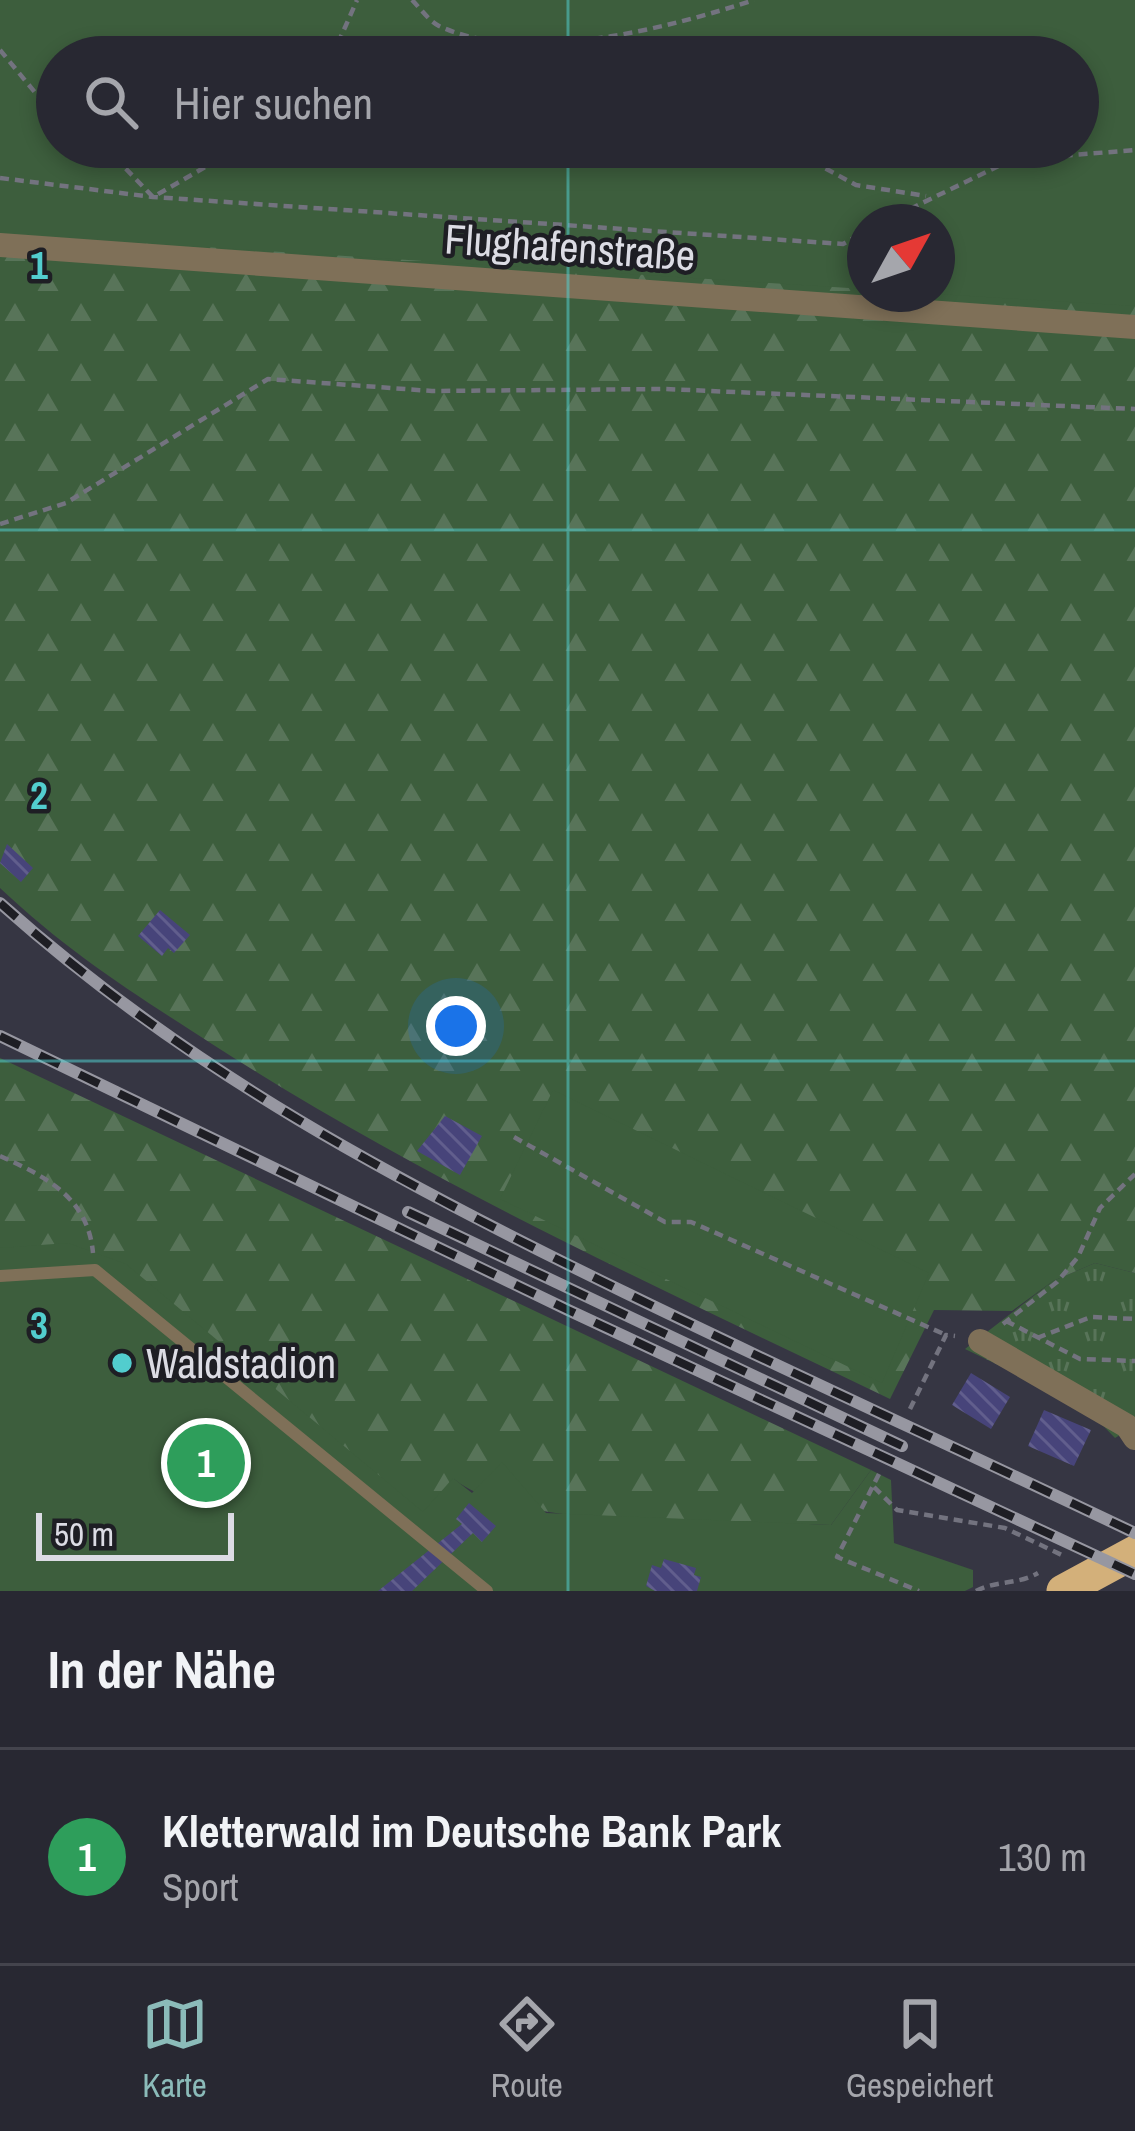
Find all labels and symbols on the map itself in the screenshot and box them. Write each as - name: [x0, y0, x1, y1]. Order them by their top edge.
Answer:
- north arrow: [847, 204, 955, 312]
- street label: Flughafenstraße: [443, 210, 697, 284]
- text: 1: [30, 239, 48, 291]
- text: 2: [30, 769, 48, 821]
- your location: [426, 996, 486, 1056]
- text: 3: [30, 1299, 48, 1351]
- place label: Waldstadion: [146, 1335, 336, 1391]
- marker: Waldstadion: [109, 1350, 135, 1376]
- pin: 1: [167, 1418, 245, 1508]
- scale bar: [36, 1507, 234, 1560]

